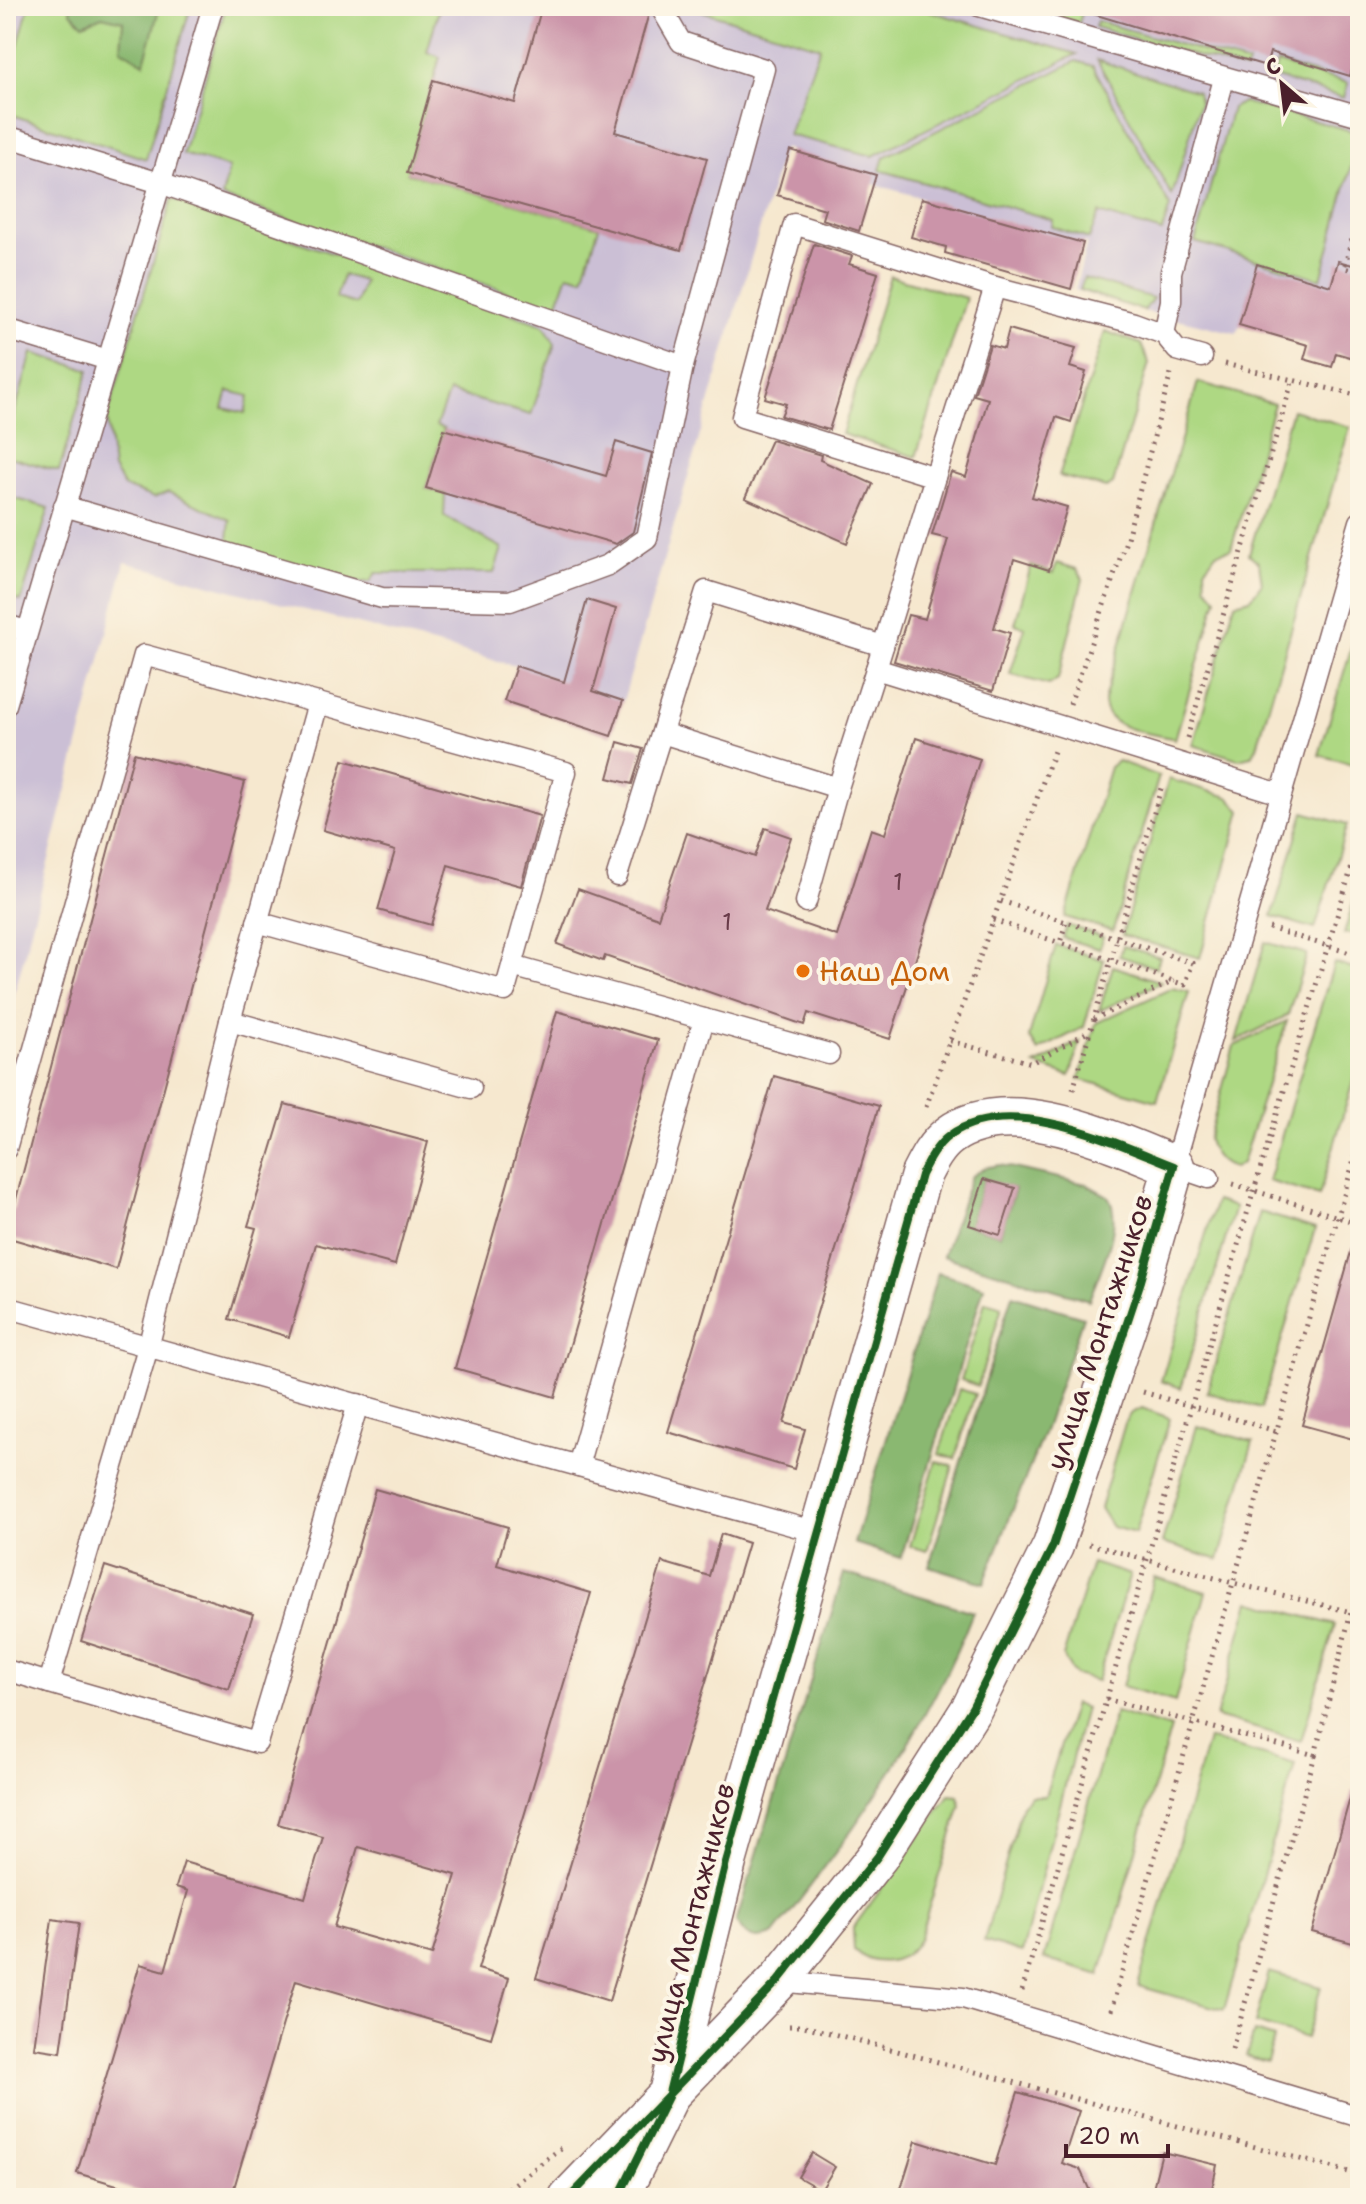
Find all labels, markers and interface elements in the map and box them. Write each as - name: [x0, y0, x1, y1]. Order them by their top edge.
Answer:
- north arrow: [1242, 44, 1322, 124]
- text: С: [1260, 51, 1286, 83]
- house number: 1: [893, 866, 903, 898]
- house number: 1: [722, 906, 732, 938]
- place label: Наш Дом: [819, 952, 950, 990]
- marker: Наш Дом: [794, 962, 812, 980]
- street label: улица Монтажников: [1037, 1189, 1161, 1475]
- street label: улица Монтажников: [637, 1779, 743, 2067]
- scale bar: [1066, 2108, 1168, 2158]
- text: 20 m: [1078, 2120, 1140, 2152]

